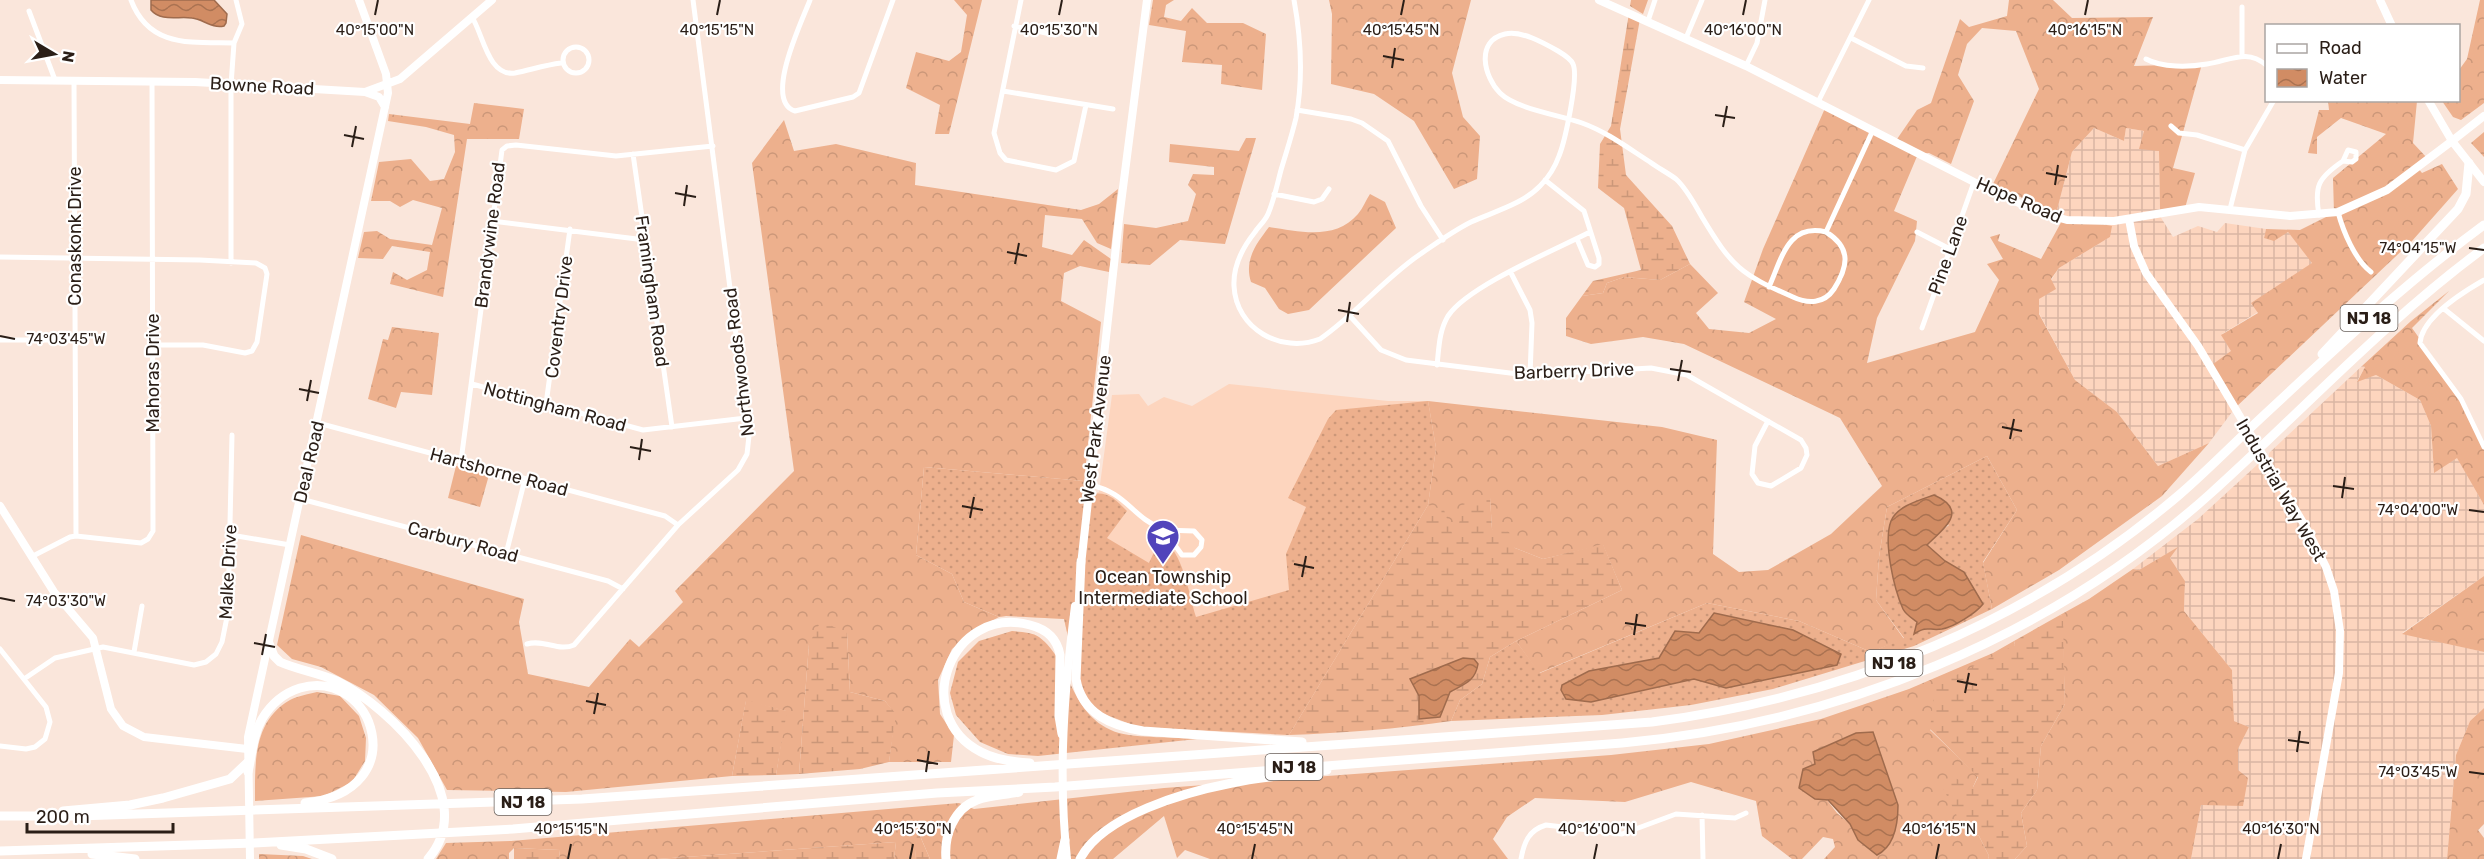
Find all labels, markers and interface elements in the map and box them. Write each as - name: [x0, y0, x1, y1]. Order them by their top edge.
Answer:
- text: 40°15'00"N: [336, 21, 414, 39]
- text: 40°15'15"N: [680, 21, 754, 39]
- text: 40°15'30"N: [1020, 21, 1098, 39]
- text: 40°15'45"N: [1363, 21, 1439, 39]
- text: 40°16'00"N: [1704, 21, 1782, 39]
- text: 40°16'15"N: [2048, 21, 2122, 39]
- north arrow: [24, 24, 84, 84]
- legend: [2265, 24, 2460, 102]
- text: Road: [2319, 37, 2362, 59]
- text: N: [58, 49, 79, 64]
- text: Water: [2319, 67, 2367, 89]
- street label: Bowne Road: [209, 72, 315, 100]
- street label: Brandywine Road: [470, 161, 510, 309]
- street label: Conaskonk Drive: [64, 166, 86, 306]
- street label: Hope Road: [1973, 172, 2065, 228]
- street label: Pine Lane: [1924, 213, 1972, 297]
- street label: Framingham Road: [630, 214, 674, 368]
- text: 74°04'15"W: [2379, 239, 2457, 257]
- street label: Coventry Drive: [541, 254, 577, 380]
- street label: Northwoods Road: [719, 287, 759, 437]
- road number: NJ 18: [2340, 305, 2398, 331]
- street label: Mahoras Drive: [142, 313, 164, 433]
- text: 74°03'45"W: [26, 330, 106, 348]
- street label: West Park Avenue: [1076, 354, 1116, 504]
- street label: Barberry Drive: [1513, 358, 1635, 384]
- street label: Nottingham Road: [481, 377, 629, 437]
- street label: Industrial Way West: [2231, 415, 2331, 565]
- street label: Deal Road: [289, 419, 329, 505]
- street label: Hartshorne Road: [428, 443, 570, 501]
- text: 74°04'00"W: [2378, 501, 2458, 519]
- street label: Carbury Road: [405, 517, 521, 567]
- school or university icon: Ocean Township Intermediate School: [1145, 518, 1181, 565]
- street label: Malke Drive: [215, 524, 241, 620]
- place label: Ocean Township Intermediate School: [1078, 566, 1248, 609]
- text: 74°03'30"W: [26, 592, 106, 610]
- road number: NJ 18: [1866, 650, 1922, 676]
- road number: NJ 18: [1266, 754, 1322, 780]
- text: 74°03'45"W: [2378, 763, 2458, 781]
- road number: NJ 18: [494, 789, 552, 815]
- scale bar: [27, 796, 172, 834]
- text: 200 m: [36, 806, 90, 828]
- text: 40°15'15"N: [534, 820, 608, 838]
- text: 40°15'30"N: [874, 820, 952, 838]
- text: 40°15'45"N: [1217, 820, 1293, 838]
- text: 40°16'00"N: [1558, 820, 1636, 838]
- text: 40°16'15"N: [1902, 820, 1976, 838]
- text: 40°16'30"N: [2242, 820, 2320, 838]

